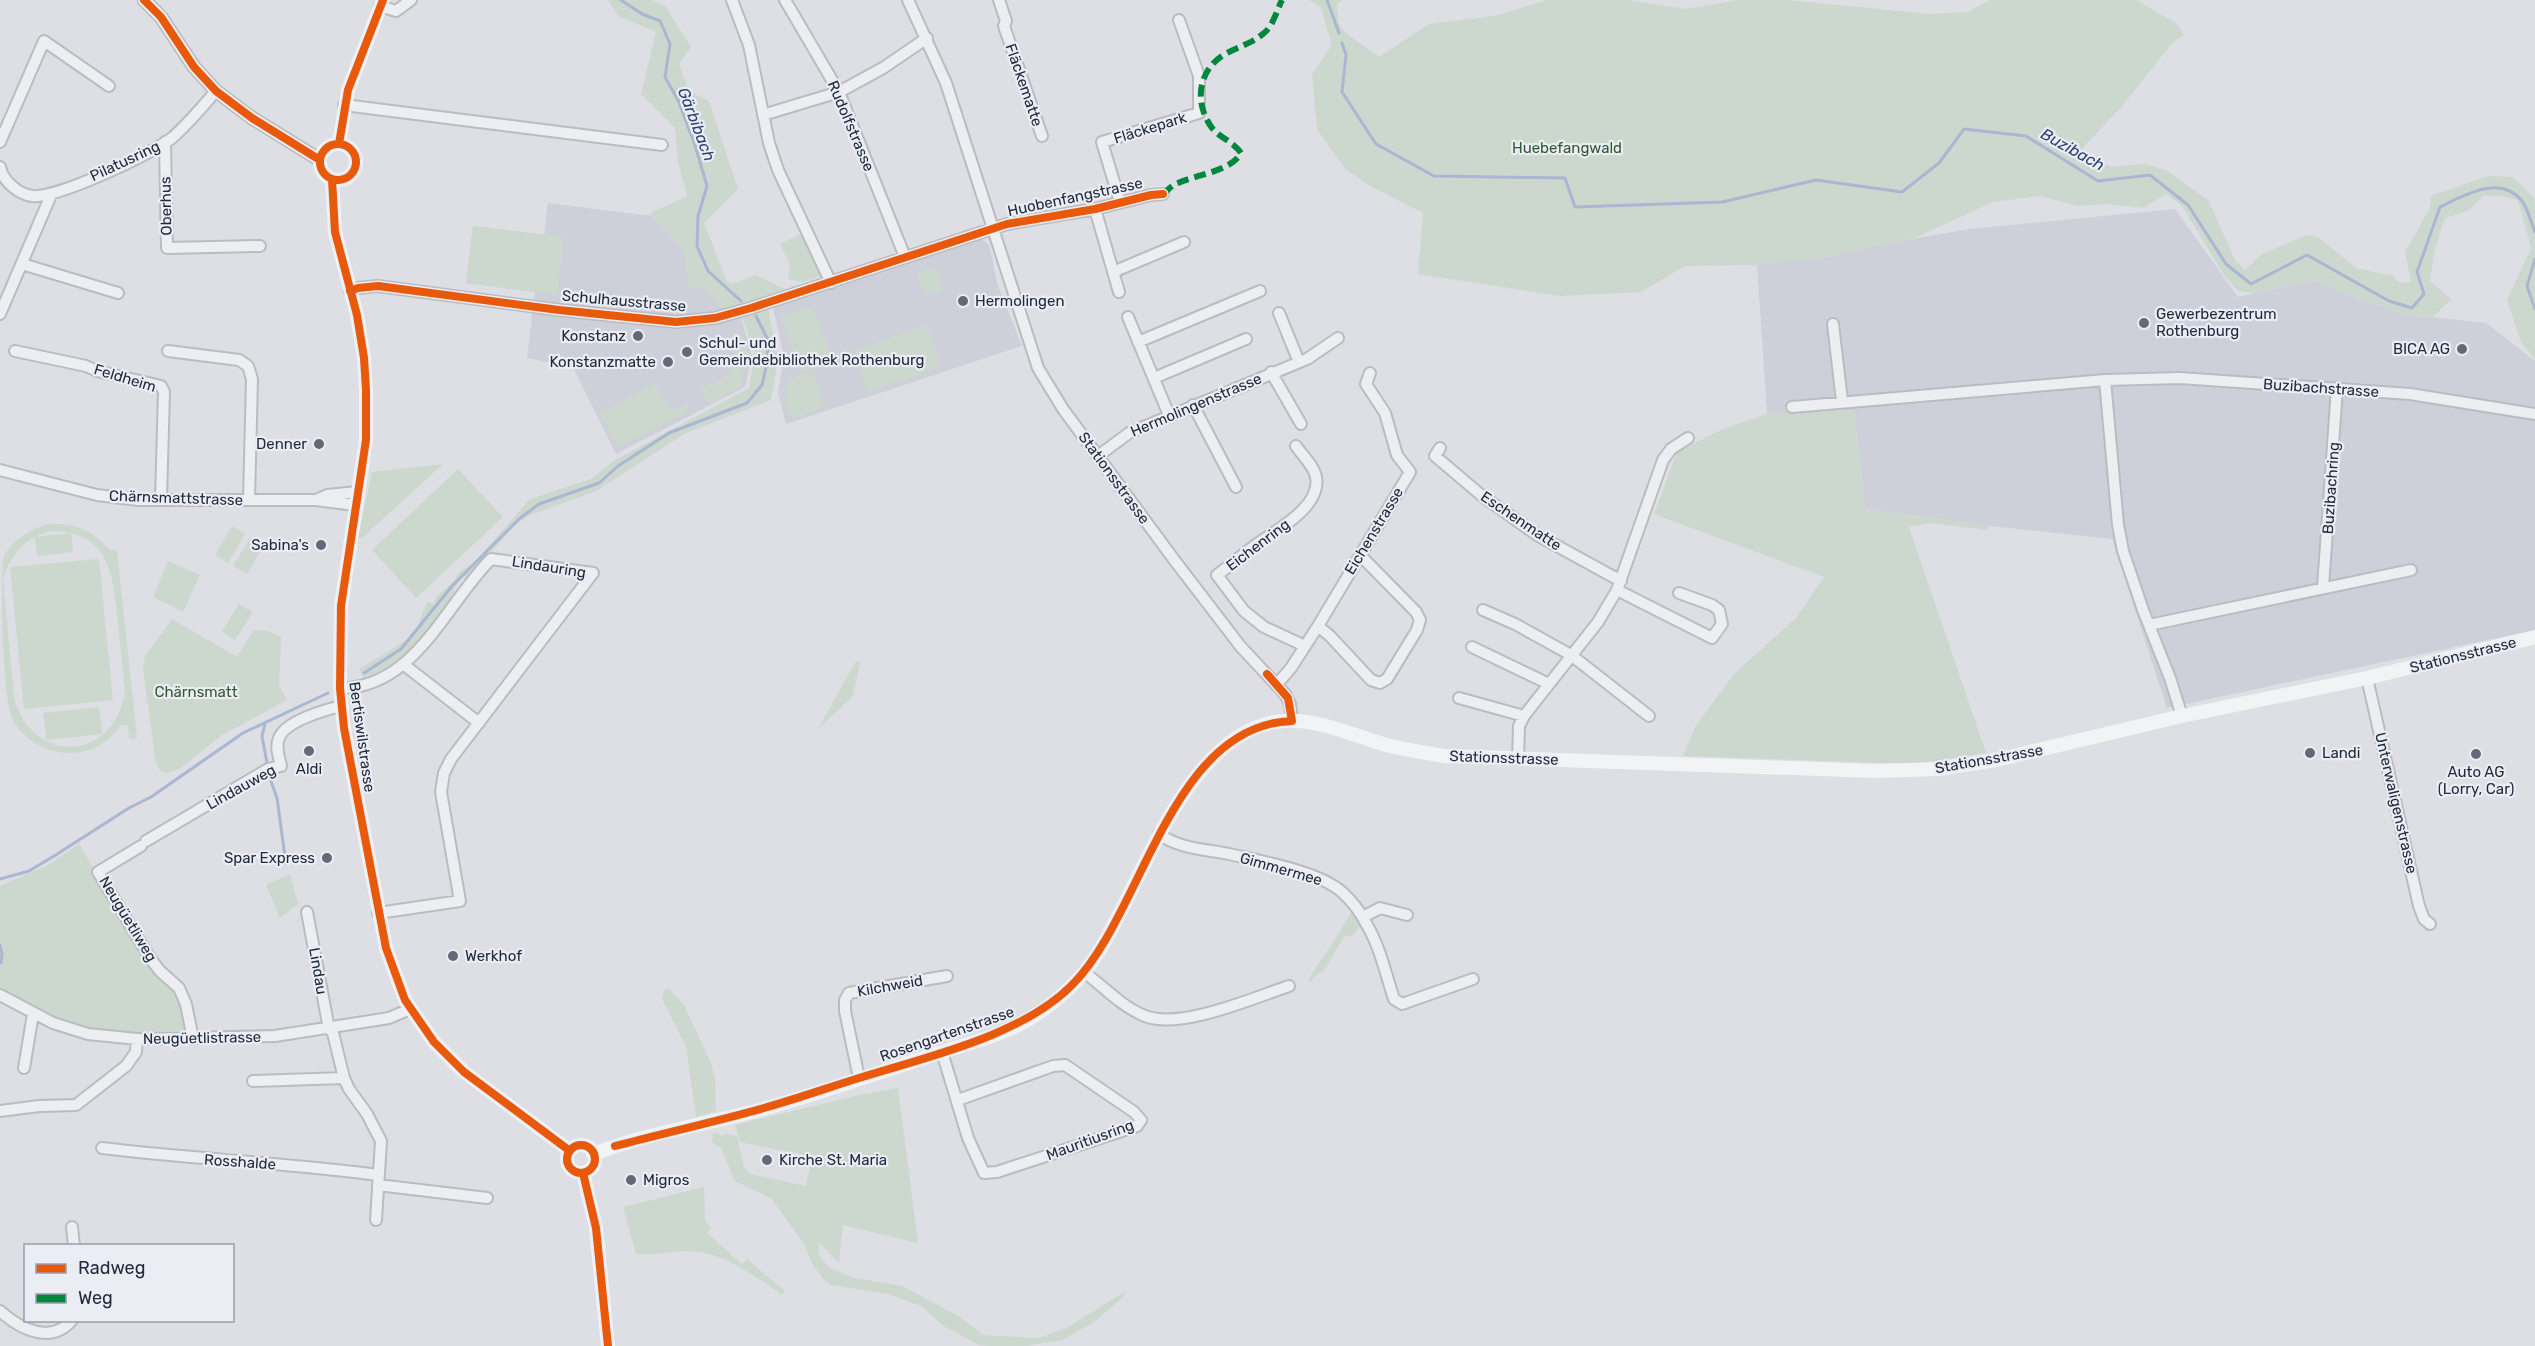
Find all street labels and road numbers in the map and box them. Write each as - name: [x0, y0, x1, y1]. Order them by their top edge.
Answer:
- street label: Fläckematte: [1001, 41, 1047, 129]
- street label: Rudolfstrasse: [824, 78, 878, 174]
- street label: Fläckepark: [1111, 108, 1189, 148]
- street label: Pilatusring: [87, 137, 163, 185]
- street label: Huobenfangstrasse: [1006, 174, 1144, 220]
- street label: Oberhus: [156, 176, 176, 236]
- street label: Schulhausstrasse: [561, 287, 687, 315]
- street label: Feldheim: [92, 360, 158, 396]
- street label: Hermolingenstrasse: [1128, 369, 1264, 441]
- street label: Buzibachstrasse: [2263, 375, 2379, 401]
- street label: Stationsstrasse: [1075, 428, 1153, 528]
- street label: Buzibachring: [2319, 441, 2343, 535]
- street label: Eichenstrasse: [1341, 484, 1407, 578]
- street label: Chärnsmattstrasse: [109, 487, 243, 509]
- street label: Eschenmatte: [1477, 487, 1565, 555]
- street label: Eichenring: [1223, 515, 1293, 575]
- street label: Lindauring: [511, 552, 587, 582]
- street label: Stationsstrasse: [2408, 633, 2518, 677]
- street label: Bertiswilstrasse: [345, 681, 379, 793]
- street label: Unterwaligenstrasse: [2371, 731, 2421, 875]
- street label: Stationsstrasse: [1934, 741, 2044, 777]
- street label: Stationsstrasse: [1449, 747, 1559, 769]
- street label: Lindauweg: [203, 761, 279, 813]
- street label: Gimmermee: [1238, 849, 1324, 889]
- street label: Neugüetliweg: [95, 873, 161, 965]
- street label: Lindau: [305, 946, 331, 996]
- street label: Kilchweid: [856, 971, 924, 1001]
- street label: Rosengartenstrasse: [877, 1003, 1017, 1065]
- street label: Neugüetlistrasse: [143, 1028, 261, 1048]
- street label: Mauritiusring: [1044, 1116, 1136, 1164]
- street label: Rosshalde: [203, 1151, 277, 1173]

